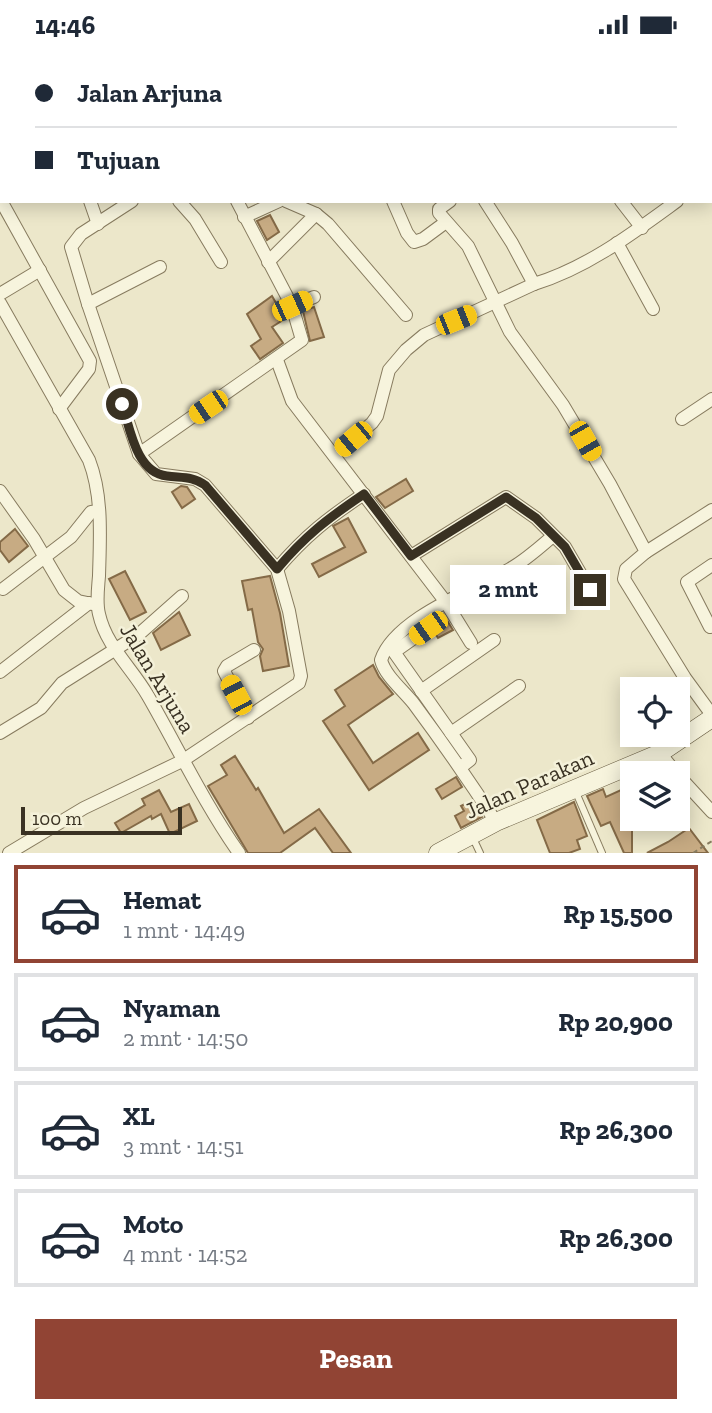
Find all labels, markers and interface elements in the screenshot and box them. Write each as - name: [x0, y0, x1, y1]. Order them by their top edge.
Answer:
- text: 14:46: [35, 9, 96, 41]
- text: Jalan Arjuna: [77, 77, 222, 109]
- text: Tujuan: [77, 144, 160, 176]
- car: [269, 288, 316, 324]
- car: [433, 302, 480, 338]
- car: [185, 387, 232, 427]
- route start: [106, 388, 138, 420]
- car: [331, 417, 376, 461]
- car: [566, 418, 605, 464]
- callout: 2 mnt: [450, 565, 566, 615]
- route end: [574, 574, 606, 606]
- text: 2 mnt: [478, 575, 538, 603]
- car: [405, 607, 452, 649]
- street label: Jalan Arjuna: [114, 618, 202, 738]
- car: [217, 672, 256, 718]
- map controls: [620, 677, 690, 831]
- button: locate: [620, 677, 690, 747]
- street label: Jalan Parakan: [460, 743, 598, 825]
- button: layers: [620, 761, 690, 831]
- scale bar: [21, 804, 182, 836]
- text: 100 m: [32, 807, 82, 830]
- icon: car: [39, 883, 102, 946]
- text: Hemat: [123, 884, 201, 916]
- text: Rp 15,500: [563, 898, 673, 930]
- text: 1 mnt · 14:49: [123, 916, 245, 944]
- icon: car: [39, 991, 102, 1054]
- text: Nyaman: [123, 992, 220, 1024]
- text: Rp 20,900: [558, 1006, 673, 1038]
- text: 2 mnt · 14:50: [123, 1024, 249, 1052]
- icon: car: [39, 1099, 102, 1162]
- text: XL: [123, 1100, 155, 1132]
- text: Rp 26,300: [559, 1114, 673, 1146]
- text: 3 mnt · 14:51: [123, 1132, 244, 1160]
- icon: car: [39, 1207, 102, 1270]
- text: Moto: [123, 1208, 183, 1240]
- text: Rp 26,300: [559, 1222, 673, 1254]
- text: 4 mnt · 14:52: [123, 1240, 248, 1268]
- button: Pesan: [35, 1319, 677, 1399]

